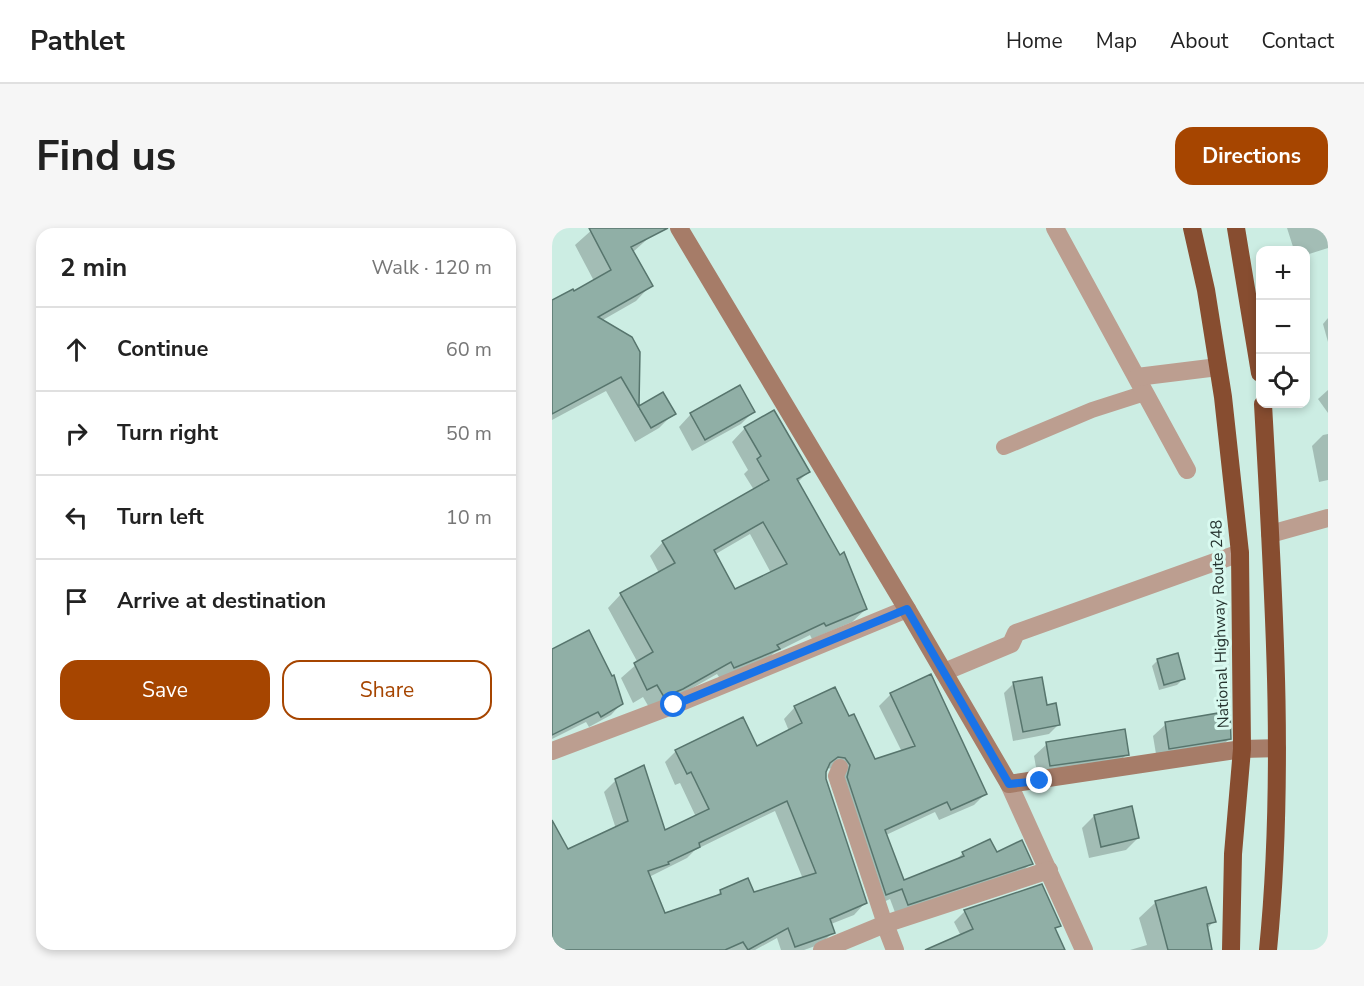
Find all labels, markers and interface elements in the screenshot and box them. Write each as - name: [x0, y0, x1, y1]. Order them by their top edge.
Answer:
- text: Pathlet: [30, 22, 125, 60]
- text: Home: [1006, 27, 1063, 55]
- text: Map: [1096, 27, 1137, 55]
- text: About: [1170, 27, 1228, 55]
- text: Contact: [1261, 27, 1334, 55]
- button: Directions: [1175, 127, 1328, 185]
- text: Find us: [36, 128, 176, 185]
- map controls: [1256, 246, 1310, 408]
- button: +: [1256, 246, 1310, 300]
- text: 2 min: [60, 250, 127, 285]
- text: Walk · 120 m: [372, 254, 492, 281]
- button: −: [1256, 300, 1310, 354]
- icon: ahead: [60, 333, 93, 366]
- text: Continue: [117, 334, 208, 364]
- text: 60 m: [446, 336, 492, 363]
- button: locate: [1256, 354, 1310, 408]
- icon: right: [60, 417, 93, 450]
- text: Turn right: [117, 418, 218, 448]
- text: 50 m: [446, 420, 492, 447]
- icon: left: [60, 501, 93, 534]
- text: Turn left: [117, 502, 204, 532]
- text: 10 m: [446, 504, 492, 531]
- street label: National Highway Route 248: [1205, 519, 1235, 729]
- icon: arrive: [60, 585, 93, 618]
- text: Arrive at destination: [117, 586, 326, 616]
- button: Save: [60, 660, 270, 720]
- button: Share: [282, 660, 492, 720]
- route start: [660, 691, 686, 717]
- route end: [1026, 767, 1052, 793]

